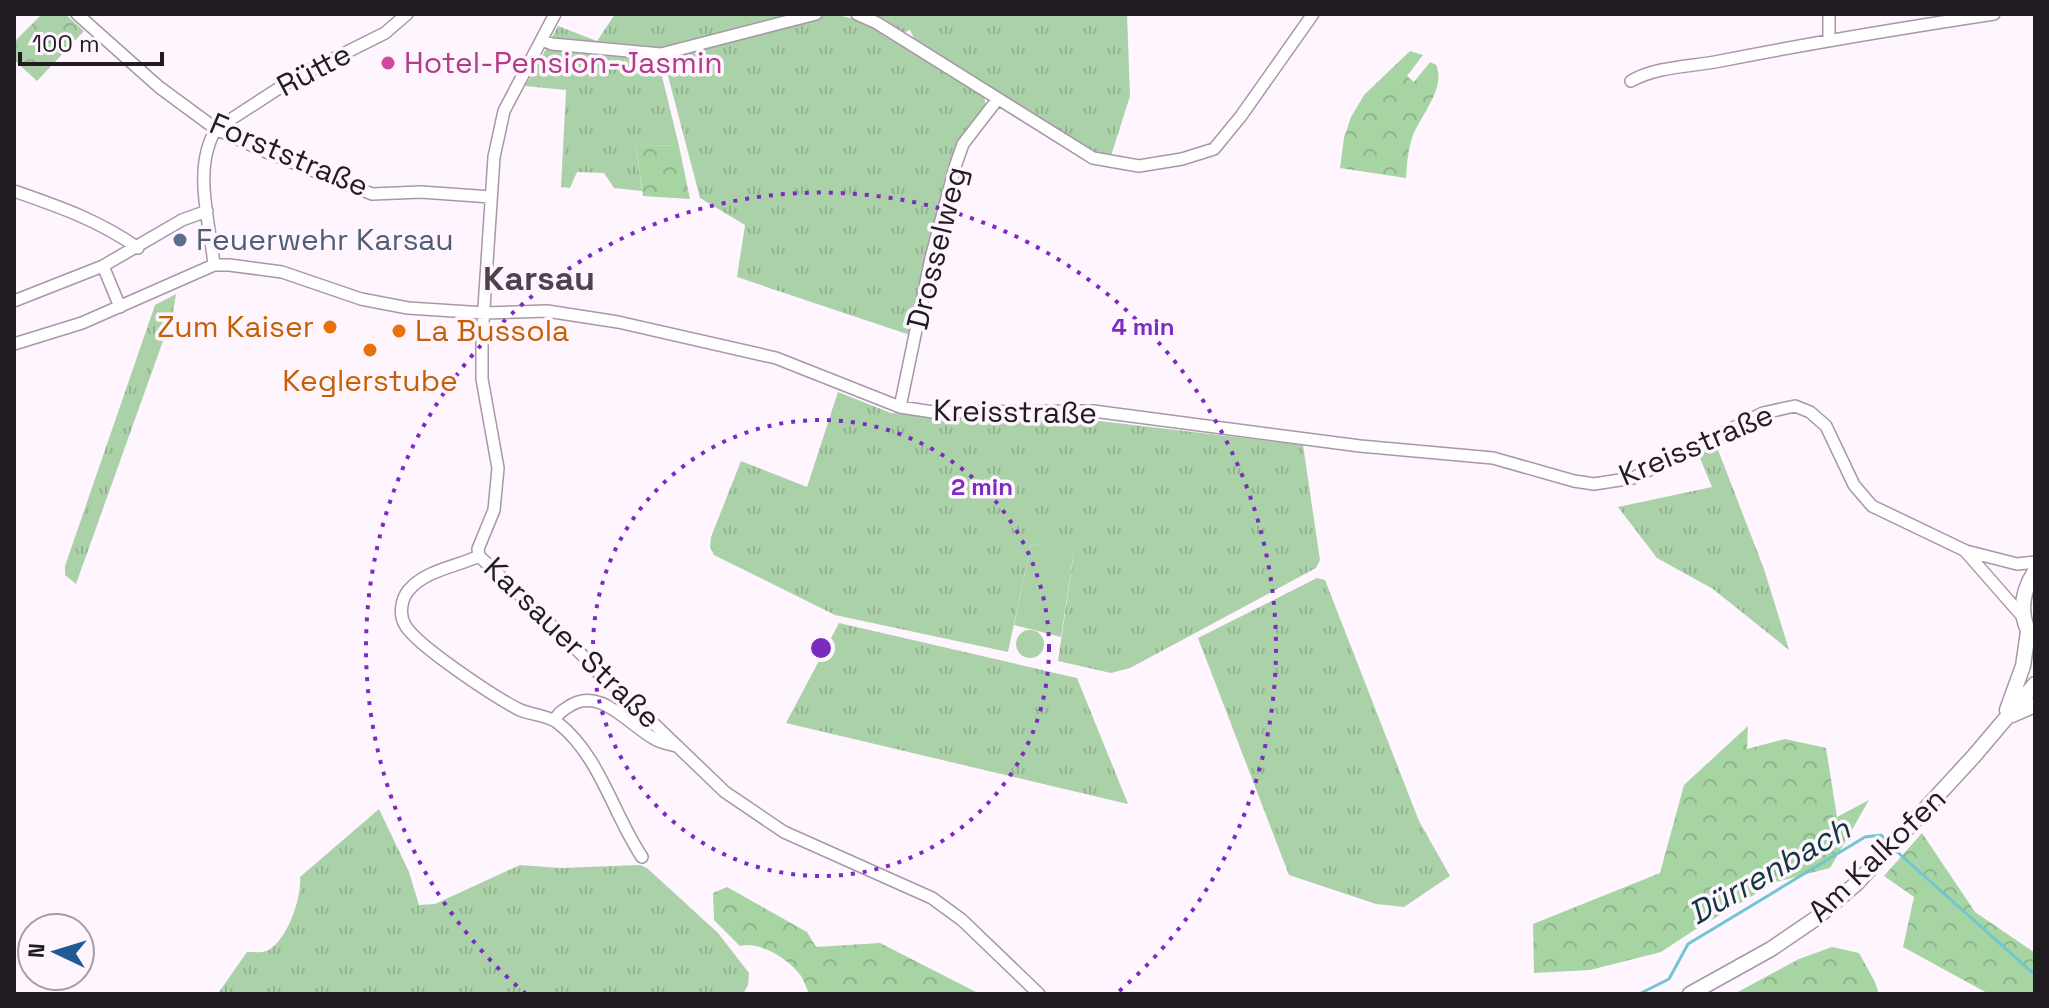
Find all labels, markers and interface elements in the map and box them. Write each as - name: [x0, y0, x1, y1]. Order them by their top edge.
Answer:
- scale bar: [20, 16, 162, 66]
- text: 100 m: [32, 28, 100, 59]
- street label: Rütte: [270, 34, 358, 105]
- place label: Hotel-Pension-Jasmin: [404, 43, 723, 82]
- marker: Hotel-Pension-Jasmin: [379, 54, 397, 72]
- street label: Forststraße: [204, 104, 374, 205]
- street label: Drosselweg: [897, 162, 976, 333]
- place label: Feuerwehr Karsau: [196, 220, 454, 259]
- marker: Feuerwehr Karsau: [171, 231, 189, 249]
- district label: Karsau: [483, 257, 595, 300]
- place label: Zum Kaiser: [157, 307, 314, 346]
- place label: La Bussola: [415, 311, 569, 350]
- text: 4 min: [1111, 311, 1175, 342]
- marker: Zum Kaiser: [321, 318, 339, 336]
- marker: La Bussola: [390, 322, 408, 340]
- marker: Keglerstube: [361, 341, 379, 359]
- place label: Keglerstube: [282, 361, 458, 400]
- street label: Kreisstraße: [933, 391, 1097, 432]
- street label: Kreisstraße: [1613, 395, 1779, 495]
- text: 2 min: [951, 471, 1013, 502]
- street label: Karsauer Straße: [476, 548, 669, 737]
- centre of rings: [807, 634, 835, 662]
- street label: Am Kalkofen: [1799, 779, 1954, 930]
- water label: Dürrenbach: [1681, 808, 1858, 933]
- north arrow: [16, 912, 96, 992]
- text: N: [22, 942, 51, 959]

